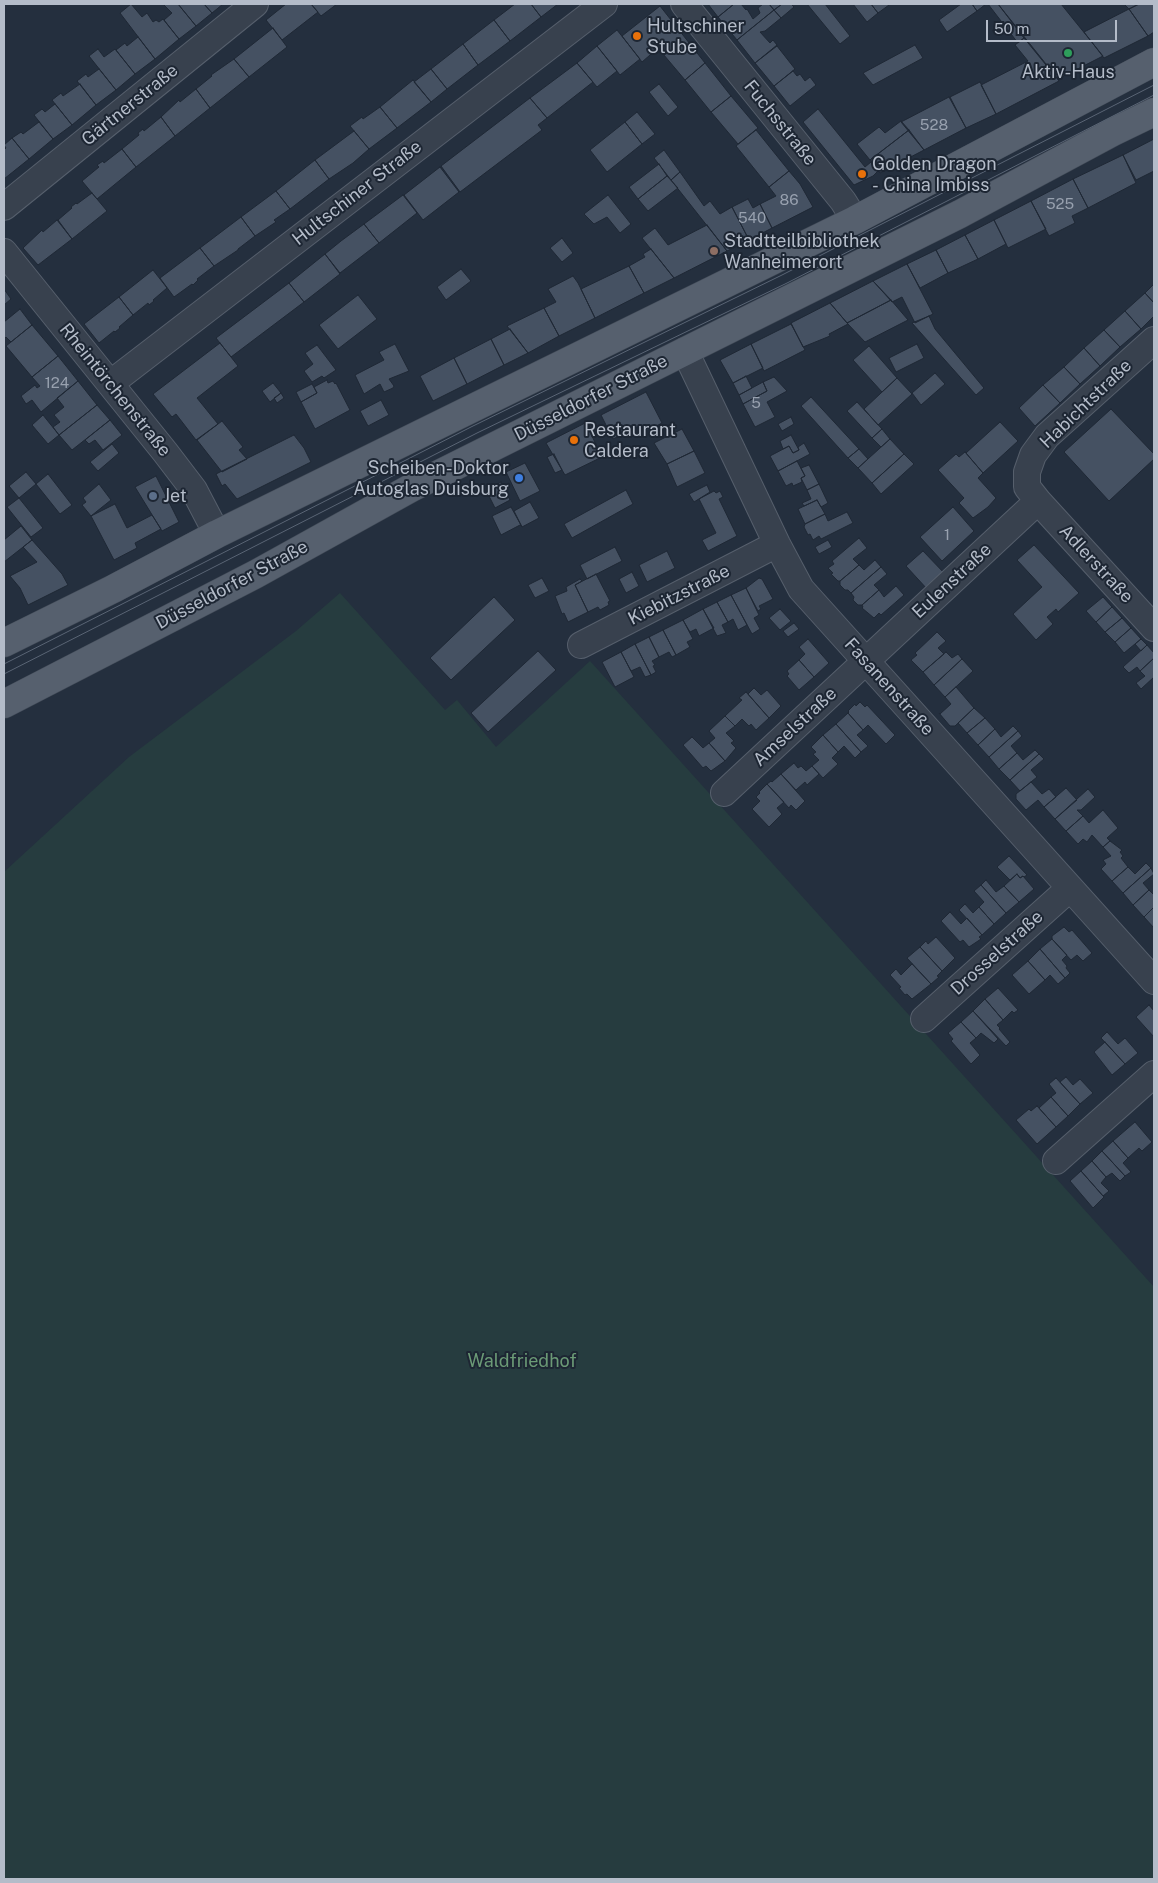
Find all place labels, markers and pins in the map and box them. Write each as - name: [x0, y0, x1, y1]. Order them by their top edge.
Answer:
- place label: Hultschiner Stube: [647, 15, 744, 58]
- marker: Hultschiner Stube: [631, 30, 643, 42]
- marker: Aktiv-Haus: [1062, 47, 1074, 59]
- place label: Aktiv-Haus: [1021, 61, 1115, 83]
- place label: Golden Dragon - China Imbiss: [872, 153, 997, 195]
- marker: Golden Dragon - China Imbiss: [856, 168, 868, 180]
- place label: Stadtteilbibliothek Wanheimerort: [724, 230, 880, 272]
- marker: Stadtteilbibliothek Wanheimerort: [708, 245, 720, 257]
- place label: Restaurant Caldera: [584, 419, 676, 462]
- marker: Restaurant Caldera: [568, 434, 580, 446]
- place label: Scheiben-Doktor Autoglas Duisburg: [353, 457, 509, 499]
- marker: Scheiben-Doktor Autoglas Duisburg: [513, 472, 525, 484]
- place label: Jet: [163, 485, 187, 507]
- marker: Jet: [147, 490, 159, 502]

